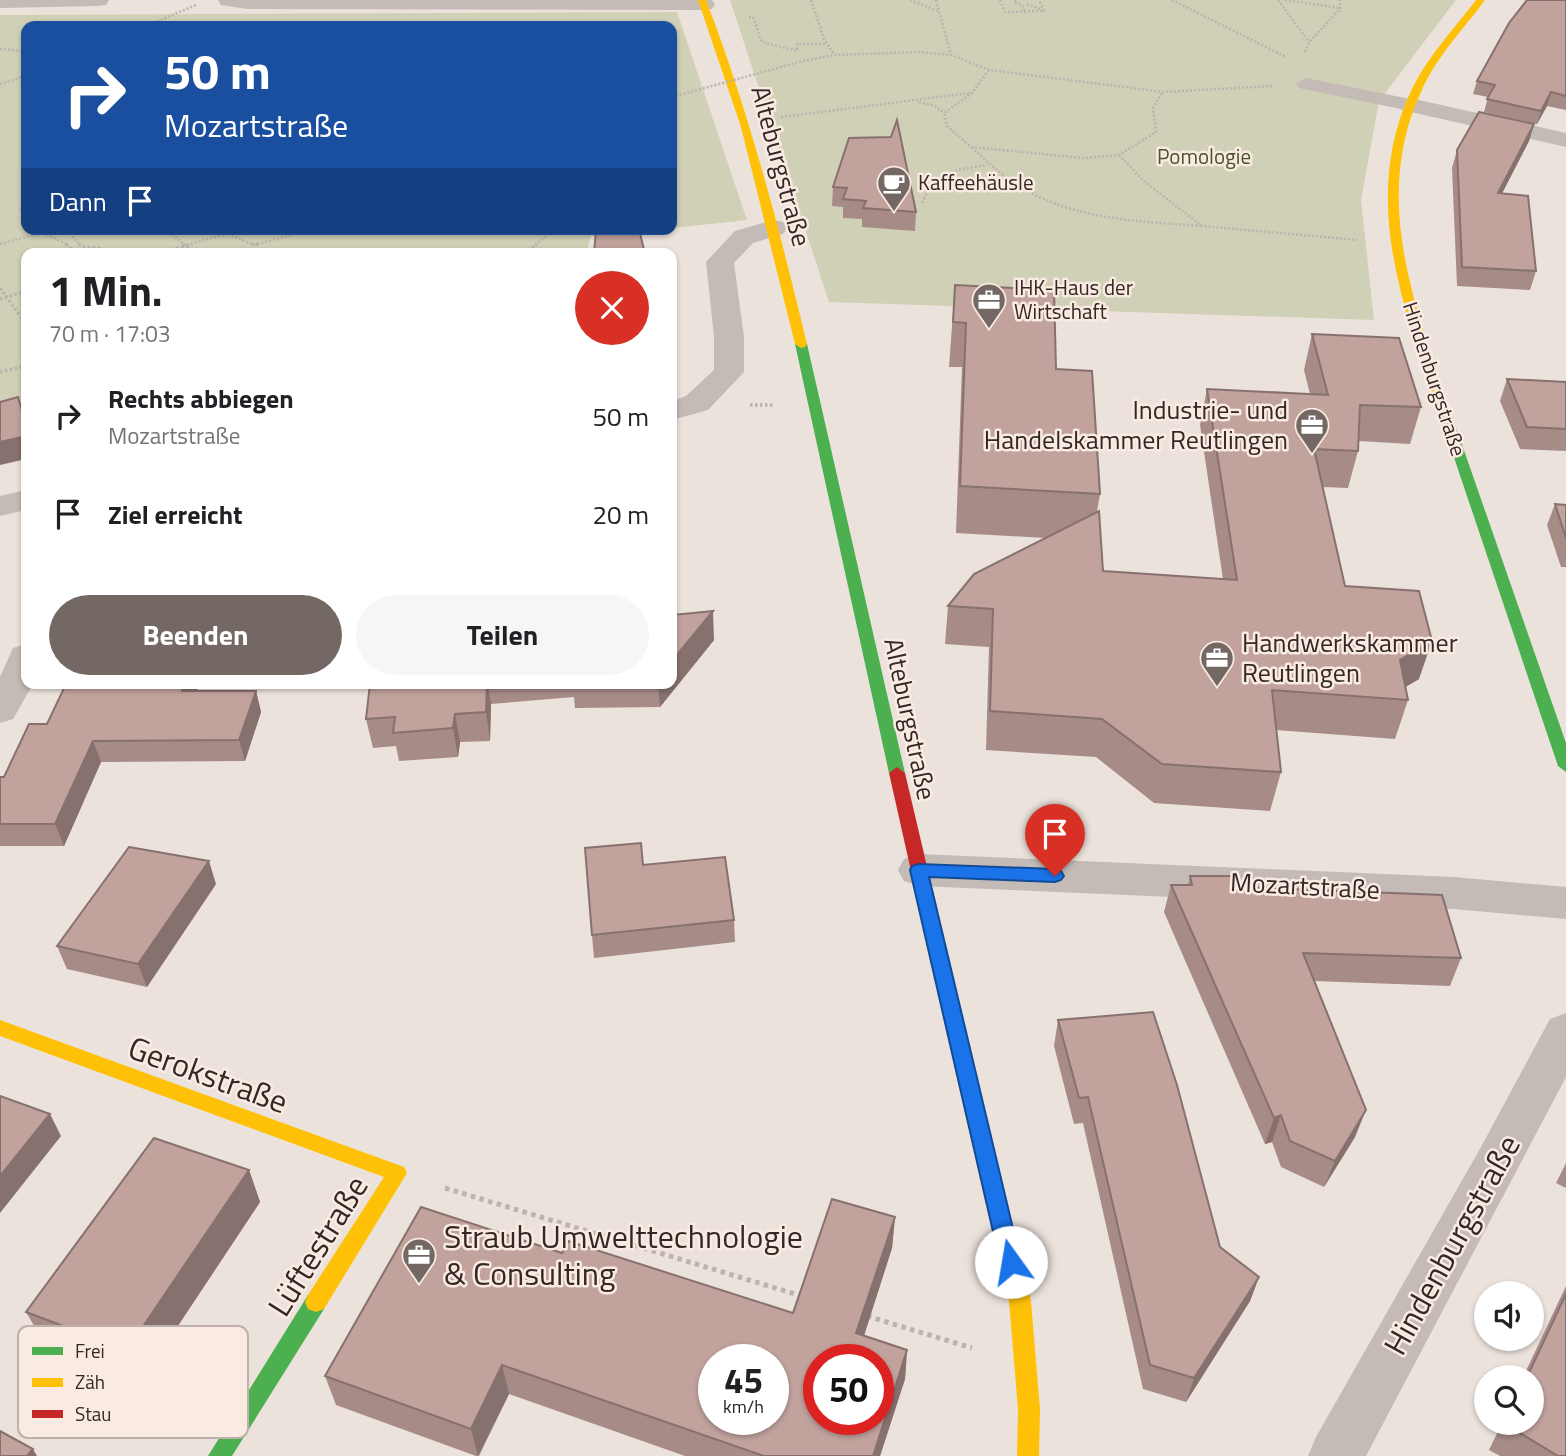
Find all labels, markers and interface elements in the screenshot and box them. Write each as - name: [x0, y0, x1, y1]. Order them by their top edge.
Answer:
- text: 50 m: [164, 33, 271, 108]
- icon: right: [49, 49, 140, 140]
- street label: Alteburgstraße: [741, 81, 822, 250]
- text: Mozartstraße: [164, 101, 348, 149]
- park label: Pomologie: [1157, 140, 1251, 172]
- cafe icon: Kaffeehäusle: [875, 164, 913, 213]
- place label: Kaffeehäusle: [918, 166, 1034, 198]
- text: Dann: [49, 182, 107, 221]
- icon: arrive: [121, 182, 159, 220]
- text: 1 Min.: [49, 258, 163, 322]
- button: close: [575, 271, 649, 345]
- place label: IHK-Haus der Wirtschaft: [1014, 271, 1133, 327]
- office icon: IHK-Haus der Wirtschaft: [970, 281, 1008, 330]
- street label: Hindenburgstraße: [1395, 297, 1475, 460]
- text: 70 m · 17:03: [49, 316, 171, 351]
- text: Rechts abbiegen: [108, 379, 294, 418]
- place label: Industrie- und Handelskammer Reutlingen: [984, 390, 1288, 459]
- icon: right: [49, 397, 87, 435]
- text: 50 m: [592, 397, 649, 436]
- office icon: Industrie- und Handelskammer Reutlingen: [1293, 406, 1331, 455]
- text: Mozartstraße: [108, 418, 240, 453]
- icon: arrive: [49, 495, 87, 533]
- text: Ziel erreicht: [108, 495, 243, 534]
- text: 20 m: [592, 495, 649, 534]
- button: Beenden: [49, 595, 342, 675]
- button: Teilen: [356, 595, 649, 675]
- place label: Handwerkskammer Reutlingen: [1242, 623, 1458, 692]
- street label: Alteburgstraße: [874, 634, 947, 804]
- office icon: Handwerkskammer Reutlingen: [1198, 639, 1236, 688]
- pin: [1025, 804, 1085, 876]
- icon: arrive: [1036, 815, 1074, 853]
- street label: Mozartstraße: [1229, 862, 1381, 909]
- street label: Gerokstraße: [122, 1023, 295, 1125]
- street label: Hindenburgstraße: [1371, 1126, 1531, 1363]
- street label: Lüftestraße: [255, 1166, 379, 1325]
- place label: Straub Umwelttechnologie & Consulting: [444, 1212, 803, 1297]
- position arrow: [974, 1225, 1048, 1299]
- office icon: Straub Umwelttechnologie & Consulting: [400, 1236, 438, 1285]
- map controls: [1474, 1281, 1544, 1435]
- button: sound: [1474, 1281, 1544, 1351]
- legend: [18, 1326, 248, 1438]
- text: Frei: [75, 1336, 105, 1365]
- speed limit sign: 50: [803, 1344, 894, 1435]
- text: 45: [724, 1353, 763, 1407]
- button: search: [1474, 1365, 1544, 1435]
- text: Zäh: [75, 1367, 105, 1396]
- text: km/h: [723, 1393, 764, 1420]
- text: Stau: [75, 1399, 111, 1428]

